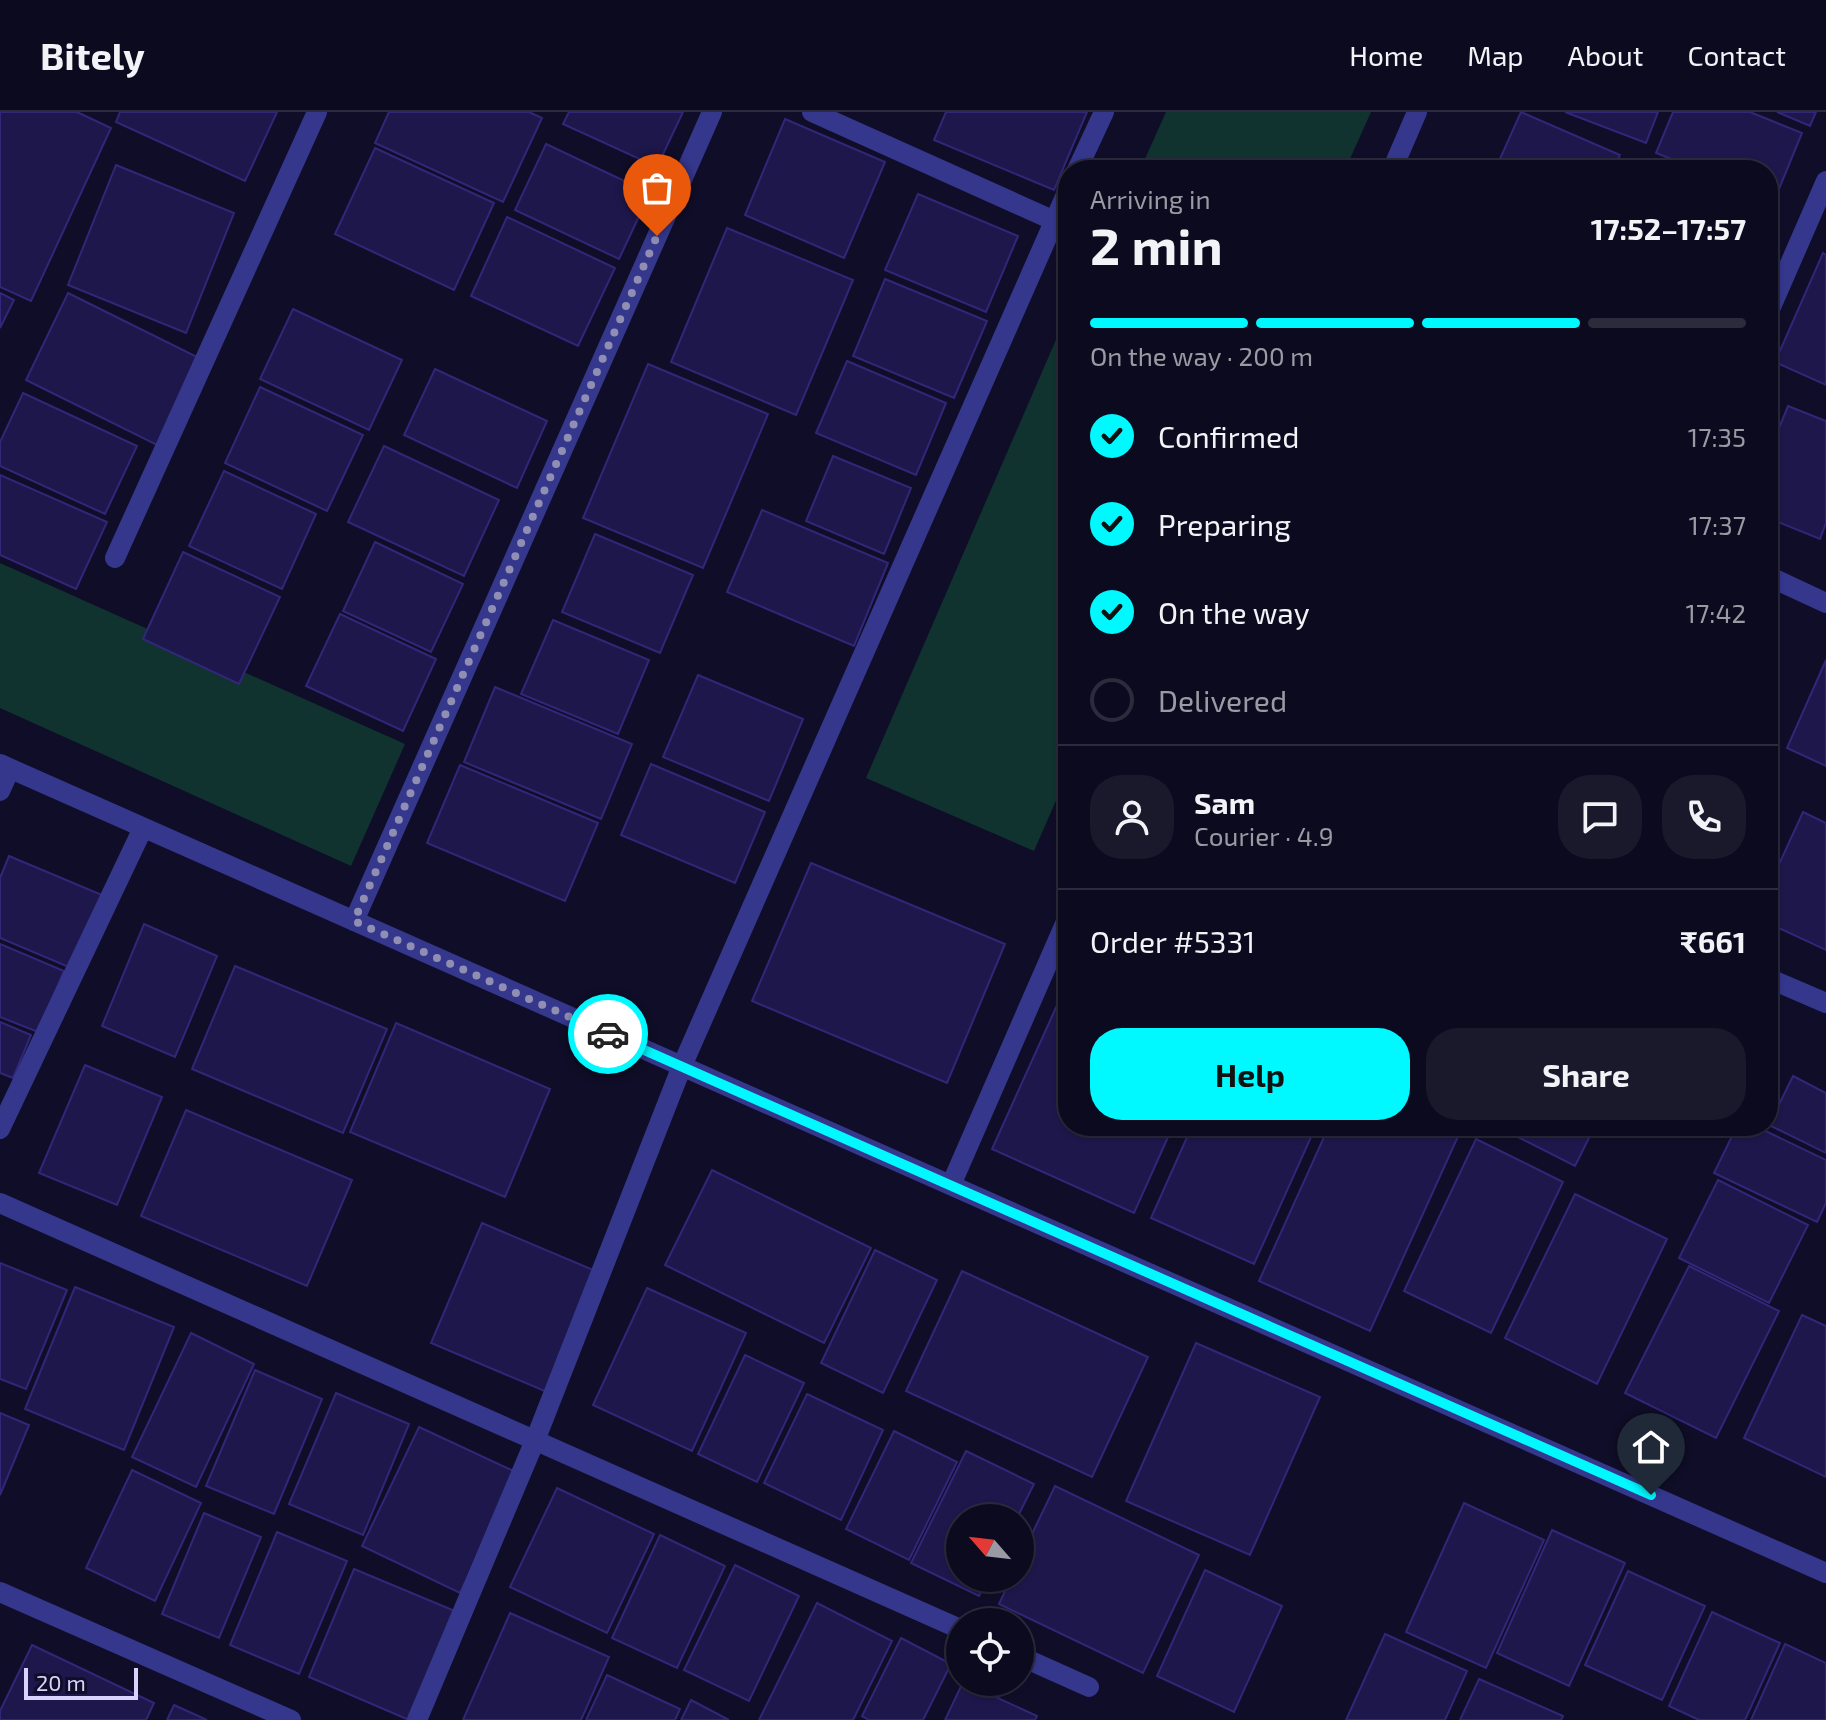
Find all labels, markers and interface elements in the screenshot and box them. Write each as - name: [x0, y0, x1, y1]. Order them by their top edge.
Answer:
- text: Bitely: [40, 32, 145, 78]
- text: Home: [1349, 38, 1423, 72]
- text: Map: [1467, 38, 1524, 72]
- text: About: [1568, 38, 1643, 72]
- text: Contact: [1687, 38, 1786, 72]
- pin: [623, 154, 691, 236]
- icon: bag: [635, 166, 679, 210]
- text: Arriving in: [1090, 183, 1211, 214]
- text: 17:52–17:57: [1591, 210, 1746, 246]
- text: 2 min: [1090, 213, 1223, 275]
- text: On the way · 200 m: [1090, 340, 1313, 371]
- icon: check: [1090, 414, 1134, 458]
- text: Confirmed: [1158, 418, 1299, 454]
- text: 17:35: [1688, 421, 1746, 452]
- icon: check: [1090, 502, 1134, 546]
- text: Preparing: [1158, 506, 1291, 542]
- text: 17:37: [1688, 509, 1746, 540]
- icon: check: [1090, 590, 1134, 634]
- text: On the way: [1158, 594, 1310, 630]
- text: 17:42: [1686, 597, 1746, 628]
- text: Delivered: [1158, 682, 1287, 718]
- button: person: [1090, 775, 1174, 859]
- button: chat: [1558, 775, 1642, 859]
- button: phone: [1662, 775, 1746, 859]
- text: Sam: [1194, 784, 1255, 820]
- text: Courier · 4.9: [1194, 820, 1334, 851]
- text: Order #5331: [1090, 923, 1255, 959]
- text: ₹661: [1680, 923, 1746, 959]
- courier: [568, 994, 648, 1074]
- icon: car: [586, 1012, 630, 1056]
- button: Help: [1090, 1028, 1410, 1120]
- button: Share: [1426, 1028, 1746, 1120]
- pin: [1617, 1413, 1685, 1495]
- icon: home: [1629, 1425, 1673, 1469]
- north arrow: [946, 1504, 1034, 1592]
- map controls: [946, 1504, 1034, 1696]
- button: locate: [946, 1608, 1034, 1696]
- scale bar: [24, 1664, 138, 1700]
- text: 20 m: [36, 1669, 86, 1695]

